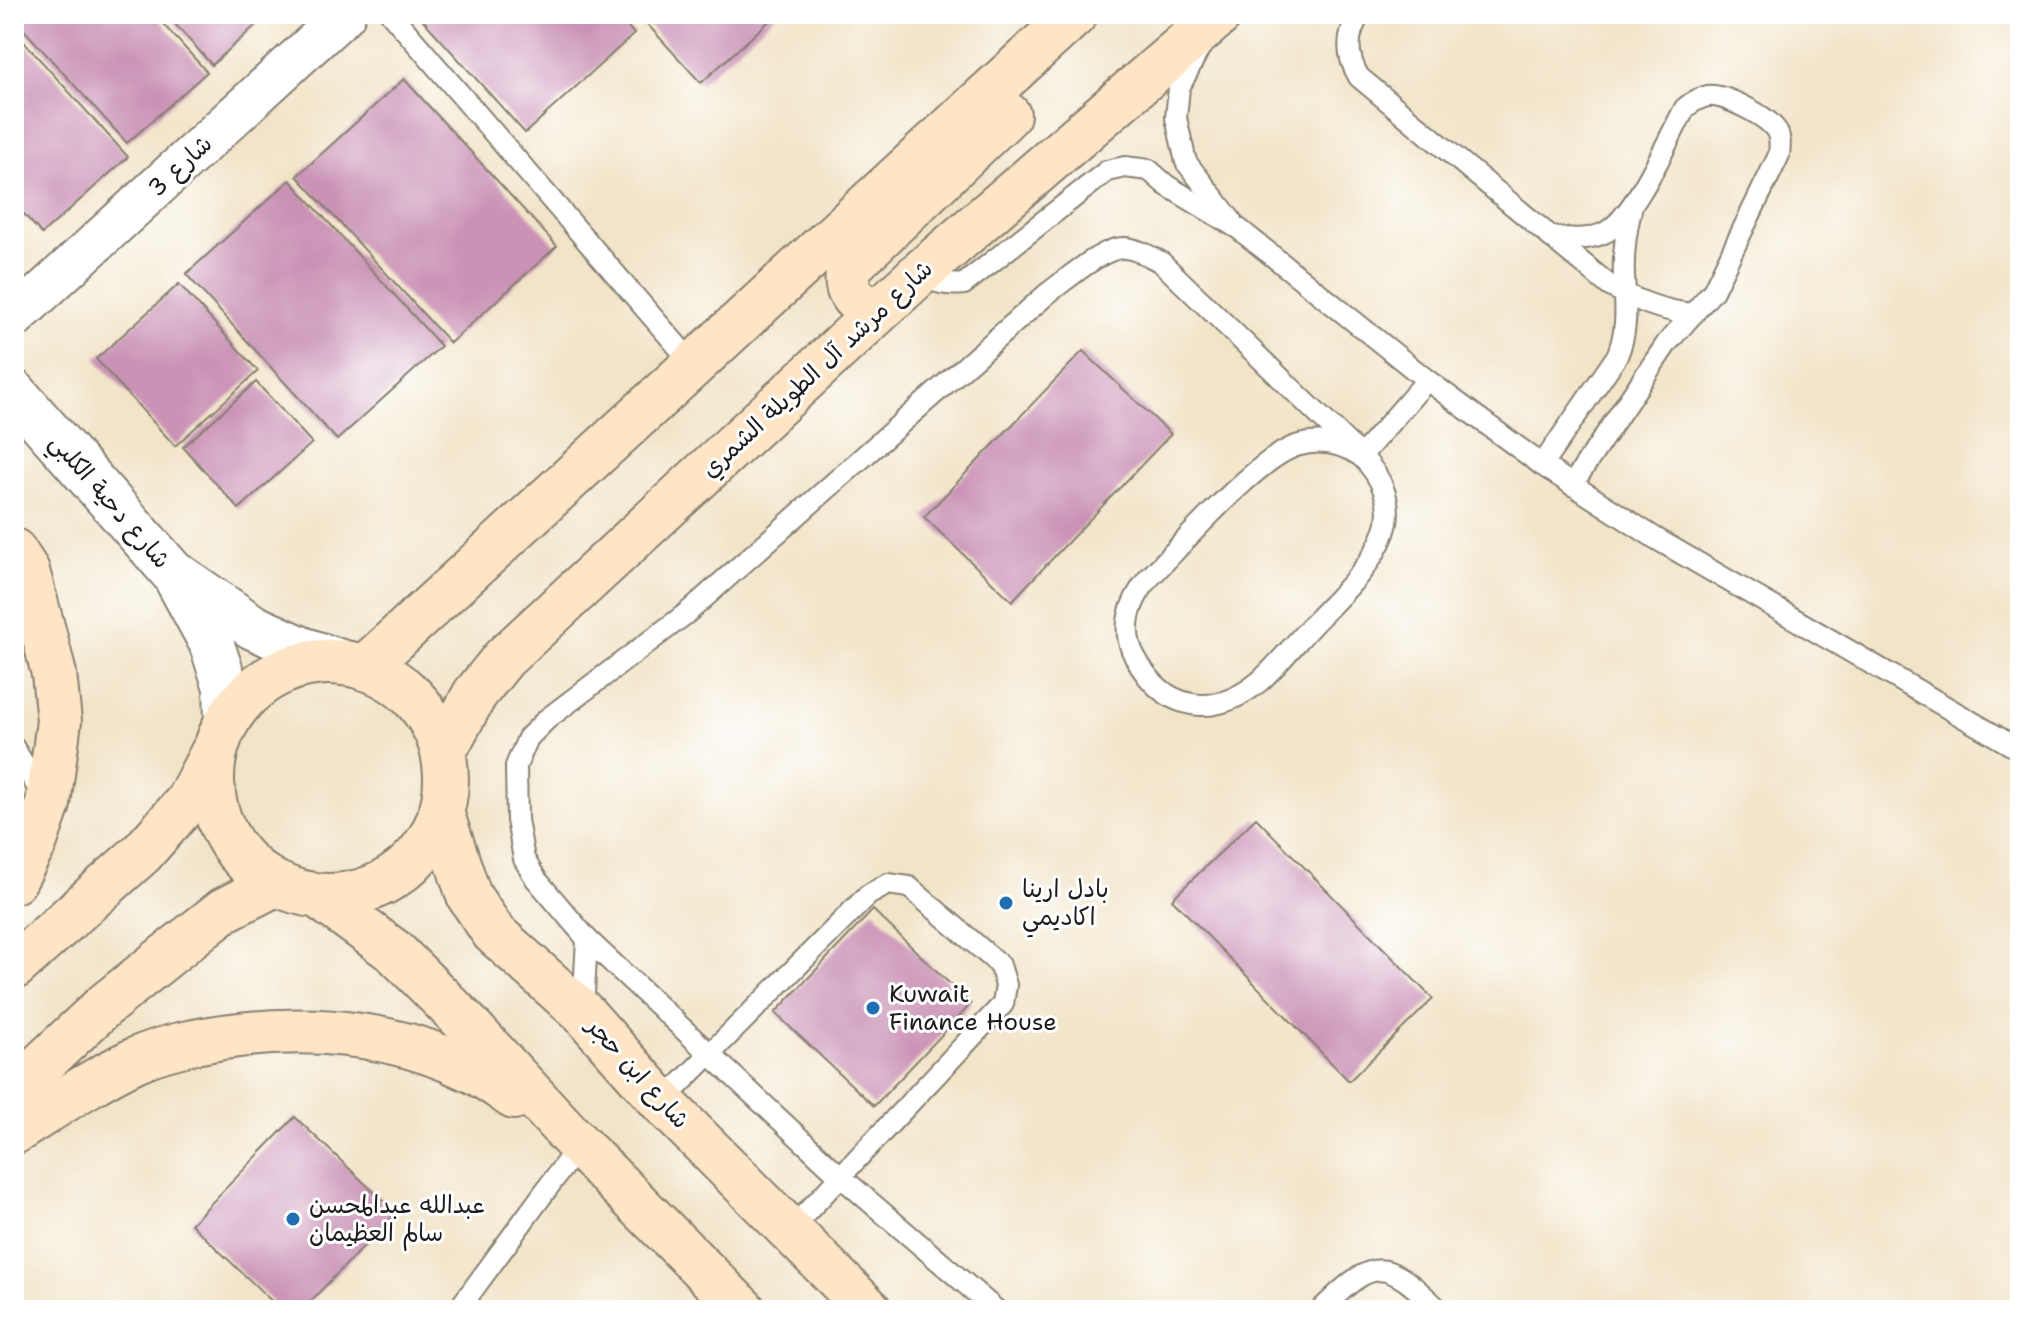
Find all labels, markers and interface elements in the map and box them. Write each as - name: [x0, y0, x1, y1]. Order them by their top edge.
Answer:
- street label: شارع 3: [141, 128, 220, 205]
- street label: شارع مرشد آل الطويلة الشمري: [694, 253, 940, 486]
- street label: شارع دحية الكلبي: [39, 427, 178, 579]
- place label: بادل ارينا اكاديمي: [1022, 873, 1109, 938]
- marker: بادل ارينا اكاديمي: [997, 894, 1015, 912]
- place label: Kuwait Finance House: [889, 978, 1057, 1038]
- marker: Kuwait Finance House: [864, 999, 882, 1017]
- street label: شارع ابن حجر: [577, 1009, 697, 1136]
- place label: عبدالله عبدالمحسن سالم العظيمان: [309, 1189, 485, 1251]
- marker: عبدالله عبدالمحسن سالم العظيمان: [284, 1210, 302, 1228]

